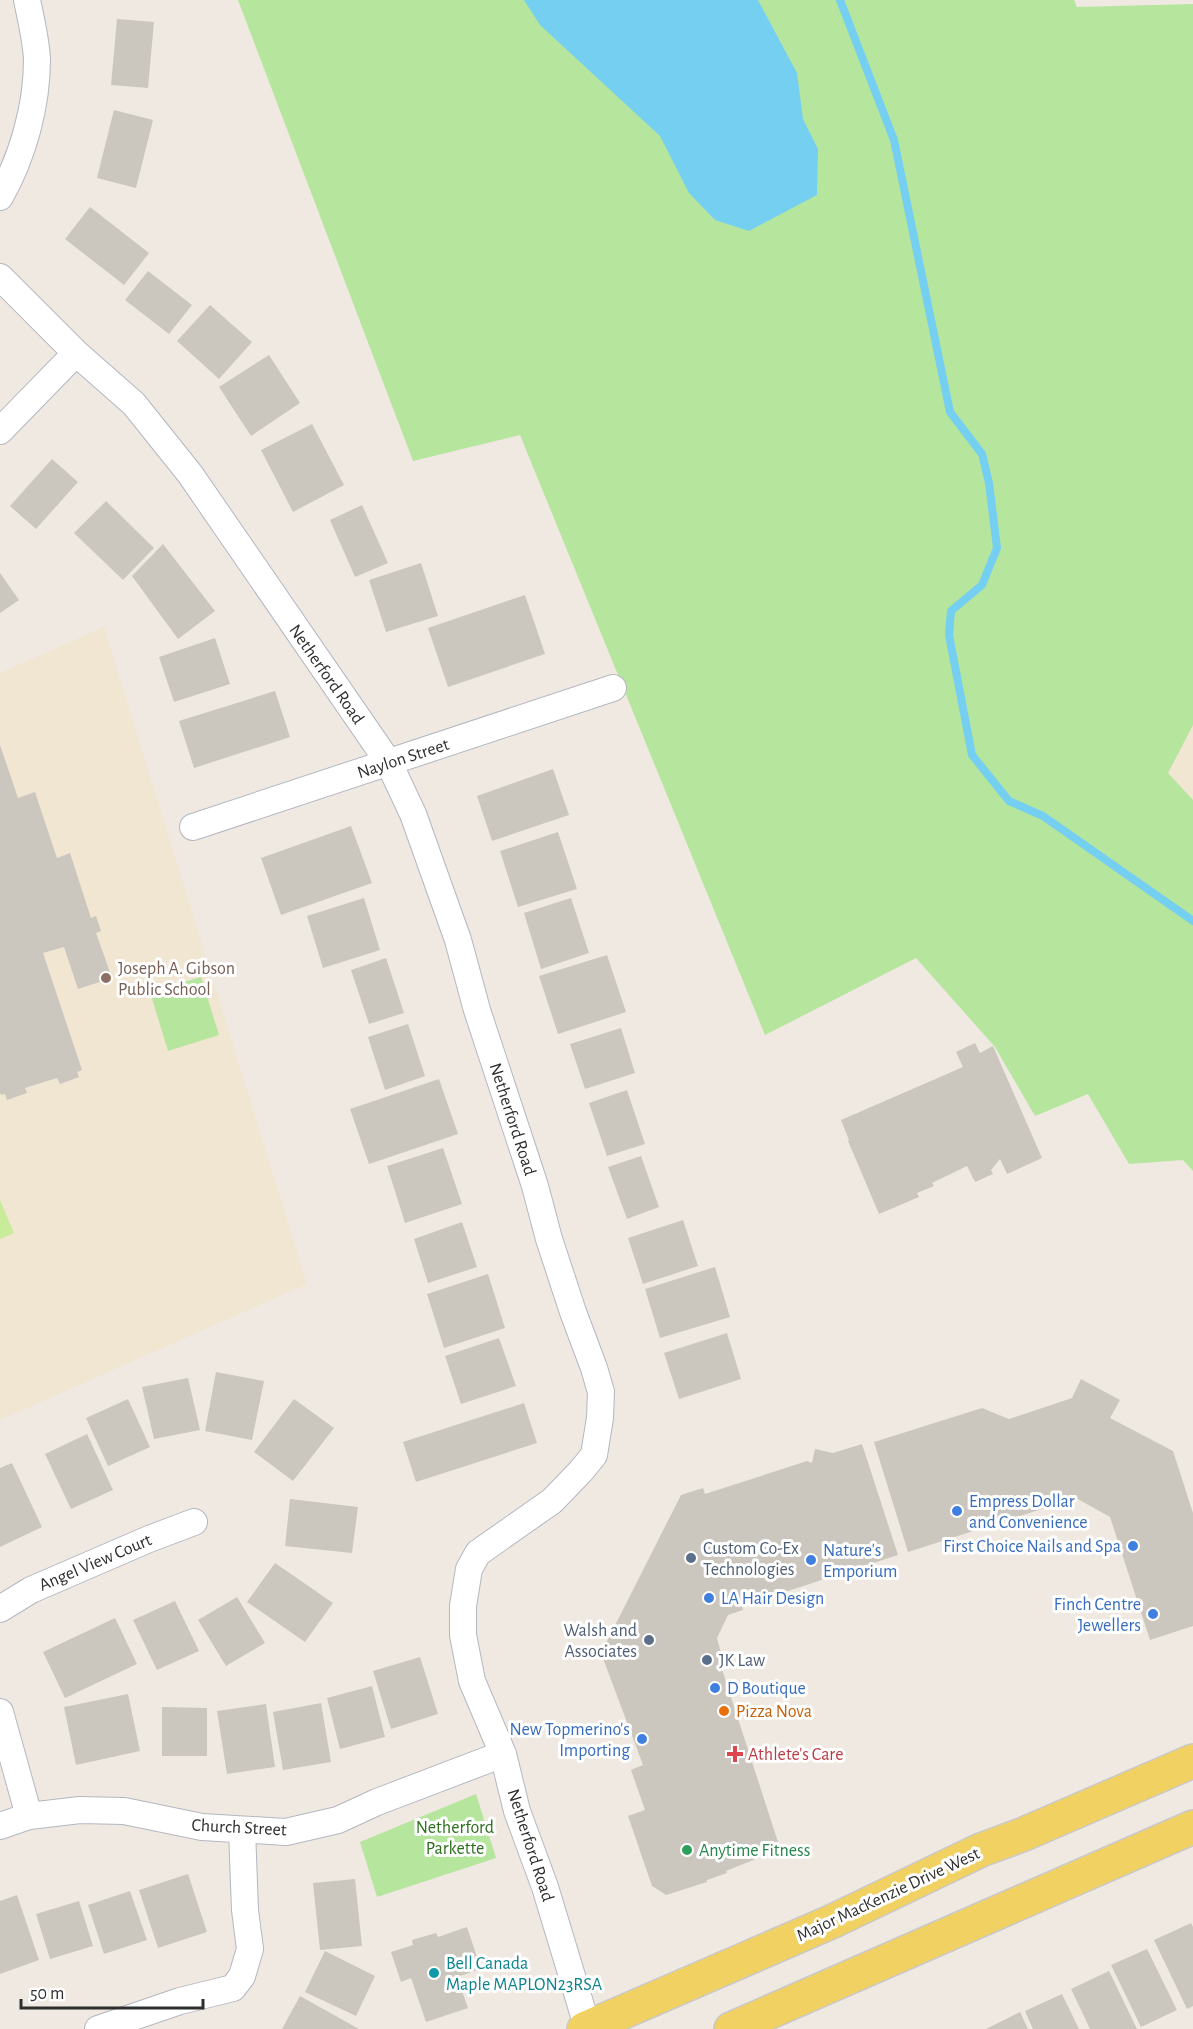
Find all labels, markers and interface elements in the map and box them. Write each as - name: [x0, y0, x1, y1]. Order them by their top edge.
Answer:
- street label: Netherford Road: [285, 621, 367, 728]
- street label: Naylon Street: [355, 736, 452, 782]
- place label: Joseph A. Gibson Public School: [118, 960, 235, 999]
- marker: Joseph A. Gibson Public School: [99, 971, 113, 985]
- street label: Netherford Road: [485, 1061, 539, 1178]
- place label: Empress Dollar and Convenience: [969, 1493, 1087, 1532]
- marker: Empress Dollar and Convenience: [950, 1504, 964, 1518]
- street label: Angel View Court: [37, 1531, 155, 1595]
- place label: First Choice Nails and Spa: [943, 1538, 1121, 1556]
- marker: First Choice Nails and Spa: [1126, 1539, 1140, 1553]
- place label: Custom Co-Ex Technologies: [703, 1540, 799, 1579]
- place label: Nature's Emporium: [823, 1542, 897, 1581]
- marker: Custom Co-Ex Technologies: [684, 1551, 698, 1565]
- marker: Nature's Emporium: [804, 1553, 818, 1567]
- place label: LA Hair Design: [721, 1590, 824, 1608]
- marker: LA Hair Design: [702, 1591, 716, 1605]
- place label: Finch Centre Jewellers: [1054, 1596, 1141, 1635]
- marker: Finch Centre Jewellers: [1146, 1607, 1160, 1621]
- place label: Walsh and Associates: [563, 1622, 637, 1661]
- marker: Walsh and Associates: [642, 1633, 656, 1647]
- place label: JK Law: [719, 1652, 765, 1670]
- marker: JK Law: [700, 1653, 714, 1667]
- place label: D Boutique: [727, 1680, 806, 1698]
- marker: D Boutique: [708, 1681, 722, 1695]
- place label: Pizza Nova: [736, 1703, 812, 1721]
- marker: Pizza Nova: [717, 1704, 731, 1718]
- place label: New Topmerino's Importing: [510, 1721, 630, 1760]
- marker: New Topmerino's Importing: [635, 1732, 649, 1746]
- marker: Athlete's Care: [726, 1745, 744, 1763]
- place label: Athlete's Care: [748, 1746, 843, 1764]
- street label: Netherford Road: [503, 1787, 557, 1904]
- street label: Church Street: [191, 1817, 287, 1839]
- park label: Netherford Parkette: [416, 1819, 494, 1858]
- place label: Anytime Fitness: [699, 1842, 810, 1860]
- marker: Anytime Fitness: [680, 1843, 694, 1857]
- street label: Major MacKenzie Drive West: [794, 1844, 983, 1945]
- place label: Bell Canada Maple MAPLON23RSA: [446, 1955, 603, 1994]
- marker: Bell Canada Maple MAPLON23RSA: [427, 1966, 441, 1980]
- scale bar: [21, 1972, 202, 2010]
- text: 50 m: [30, 1985, 64, 2003]

